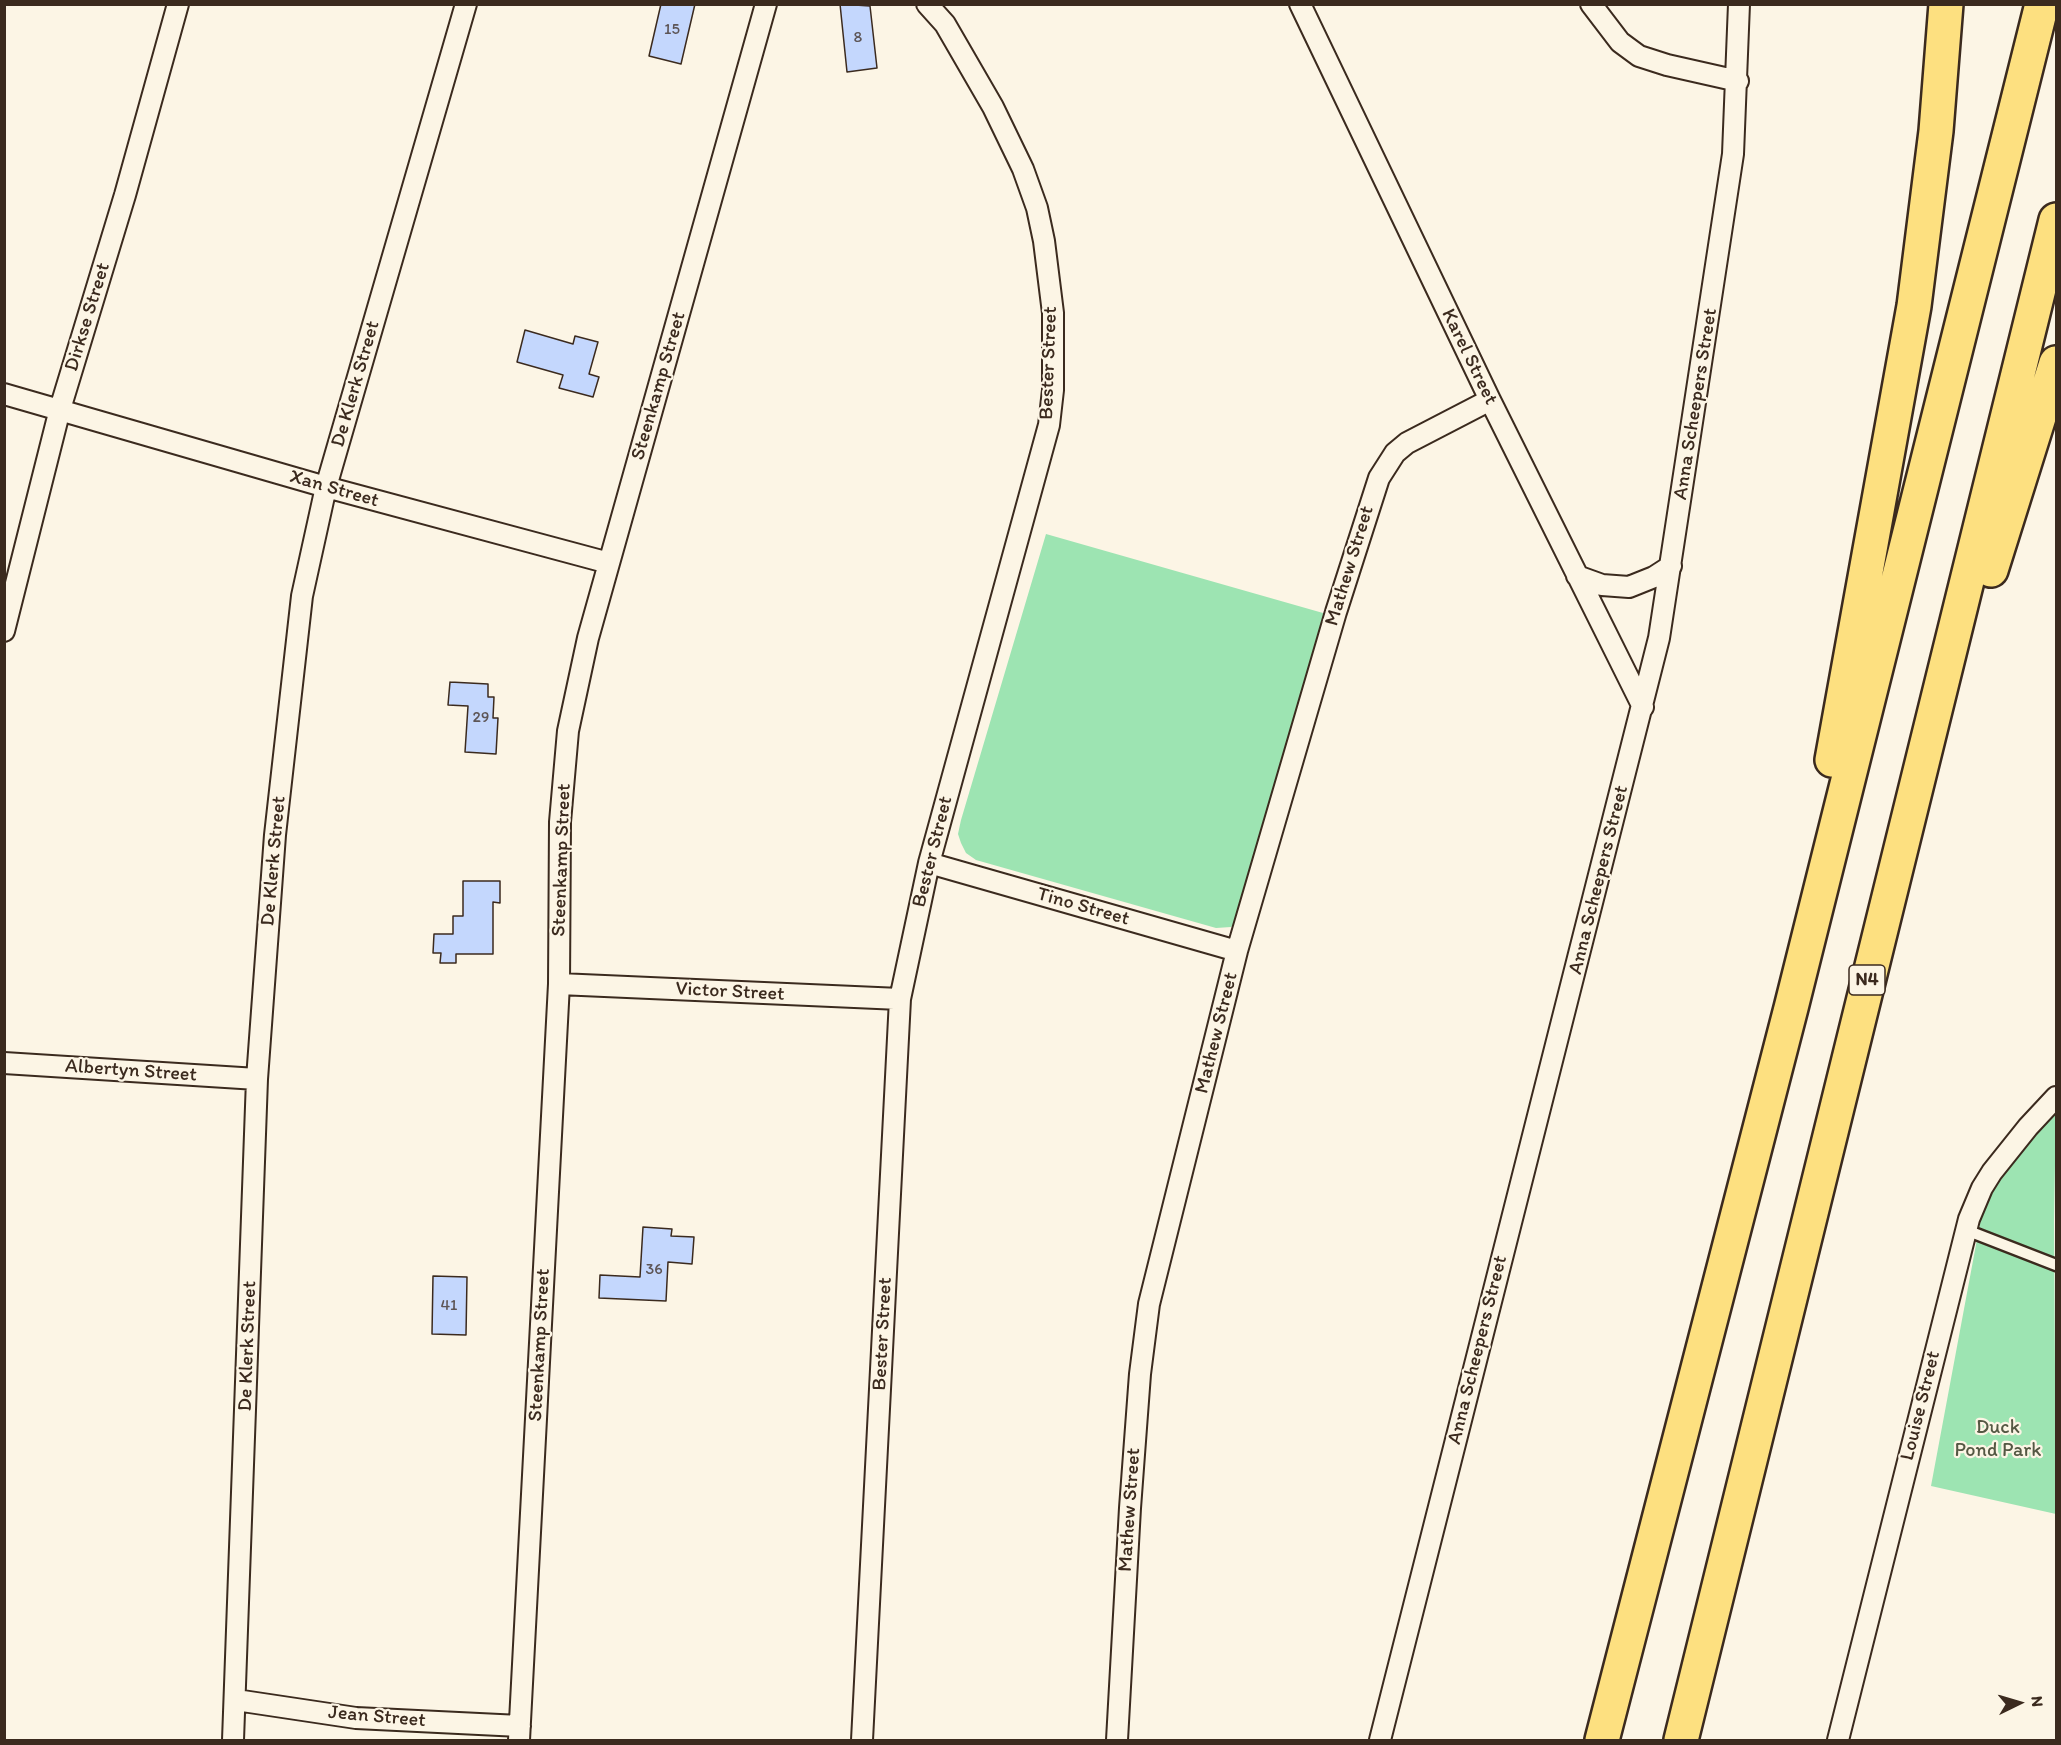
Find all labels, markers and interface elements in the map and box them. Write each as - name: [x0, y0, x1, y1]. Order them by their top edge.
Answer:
- house number: 15: [664, 20, 680, 40]
- house number: 8: [854, 28, 862, 48]
- street label: Dirkse Street: [60, 260, 116, 374]
- street label: Karel Street: [1435, 305, 1503, 409]
- street label: Bester Street: [1035, 306, 1063, 420]
- street label: Anna Scheepers Street: [1669, 306, 1723, 502]
- street label: Steenkamp Street: [626, 309, 692, 463]
- street label: De Klerk Street: [326, 318, 386, 450]
- street label: Xan Street: [287, 465, 381, 513]
- street label: Mathew Street: [1320, 503, 1380, 629]
- house number: 29: [473, 708, 489, 728]
- street label: Steenkamp Street: [547, 783, 577, 937]
- street label: Anna Scheepers Street: [1564, 783, 1634, 977]
- street label: Bester Street: [908, 794, 958, 910]
- street label: De Klerk Street: [256, 795, 292, 927]
- street label: Tino Street: [1034, 882, 1132, 932]
- road number: N4: [1849, 965, 1885, 995]
- street label: Mathew Street: [1190, 970, 1244, 1096]
- street label: Victor Street: [675, 977, 785, 1007]
- street label: Albertyn Street: [64, 1054, 198, 1088]
- street label: Anna Scheepers Street: [1443, 1253, 1513, 1447]
- house number: 36: [645, 1260, 663, 1280]
- street label: Steenkamp Street: [524, 1268, 556, 1422]
- street label: Bester Street: [868, 1277, 898, 1391]
- street label: De Klerk Street: [234, 1280, 262, 1412]
- house number: 41: [440, 1296, 458, 1316]
- street label: Louise Street: [1896, 1349, 1946, 1463]
- park label: Duck Pond Park: [1955, 1416, 2041, 1463]
- street label: Mathew Street: [1114, 1447, 1146, 1573]
- north arrow: [1989, 1673, 2049, 1733]
- text: N: [2027, 1695, 2047, 1708]
- street label: Jean Street: [327, 1701, 427, 1733]

